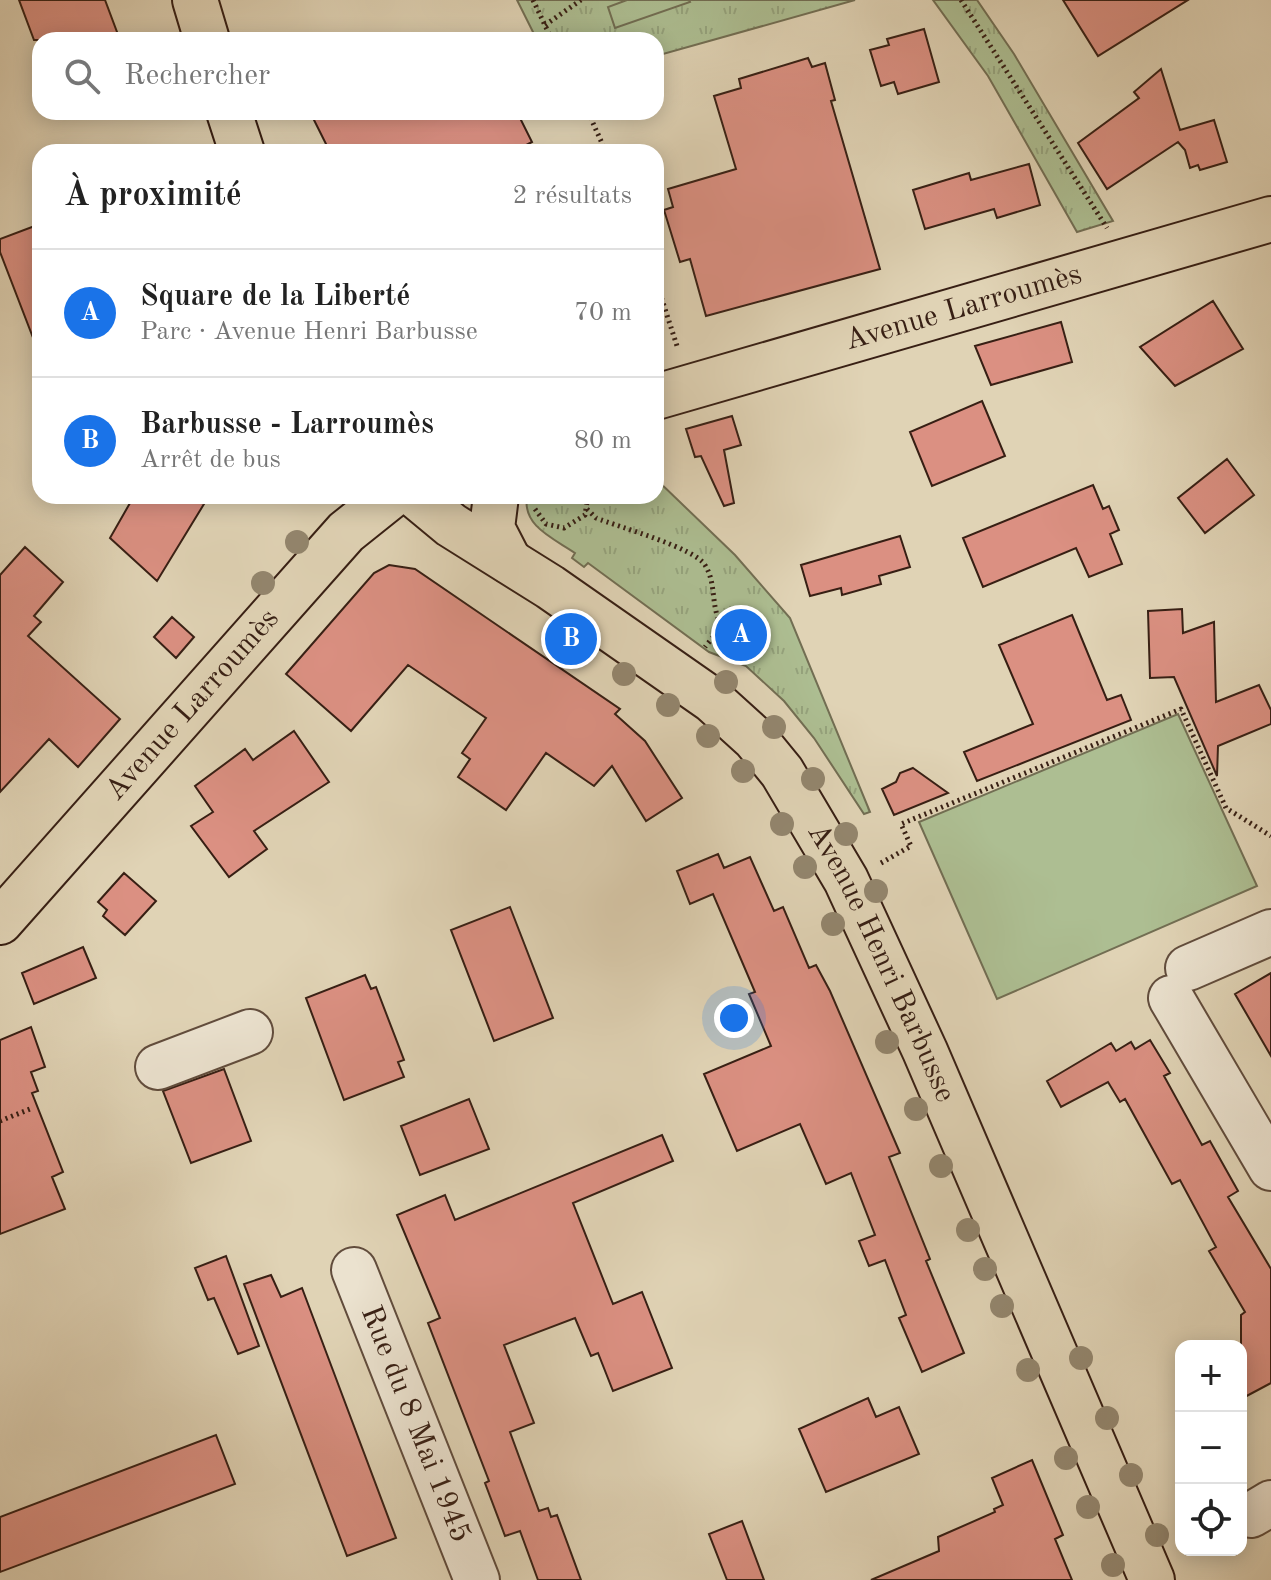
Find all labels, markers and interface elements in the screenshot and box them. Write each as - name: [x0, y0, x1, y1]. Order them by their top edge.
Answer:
- search box: [32, 32, 664, 120]
- icon: search: [60, 54, 104, 98]
- text: Rechercher: [124, 61, 270, 91]
- text: À proximité: [64, 179, 242, 213]
- text: 2 résultats: [513, 183, 632, 209]
- street label: Avenue Larroumès: [842, 260, 1085, 356]
- text: Square de la Liberté: [140, 282, 410, 312]
- text: A: [80, 300, 100, 326]
- text: 70 m: [574, 300, 632, 326]
- text: Parc · Avenue Henri Barbusse: [140, 319, 478, 345]
- text: Barbusse - Larroumès: [140, 410, 434, 440]
- text: B: [81, 428, 99, 454]
- text: 80 m: [574, 428, 632, 454]
- text: Arrêt de bus: [140, 447, 281, 473]
- street label: Avenue Larroumès: [100, 604, 285, 807]
- pin: A: [715, 605, 767, 665]
- pin: B: [545, 609, 597, 669]
- street label: Avenue Henri Barbusse: [801, 818, 960, 1107]
- your location: [714, 998, 754, 1038]
- street label: Rue du 8 Mai 1945: [355, 1302, 476, 1547]
- map controls: [1175, 1340, 1247, 1556]
- button: +: [1175, 1340, 1247, 1412]
- button: −: [1175, 1412, 1247, 1484]
- button: locate: [1175, 1484, 1247, 1556]

